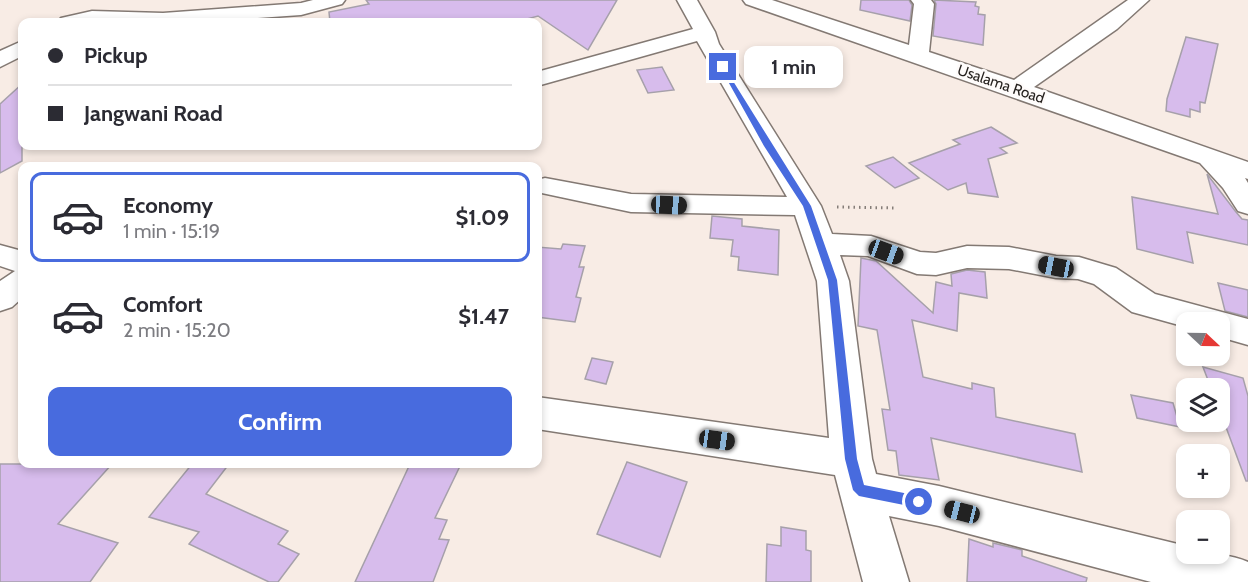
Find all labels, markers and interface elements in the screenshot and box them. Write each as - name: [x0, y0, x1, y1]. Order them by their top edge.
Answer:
- text: Pickup: [84, 42, 148, 69]
- callout: 1 min: [744, 46, 843, 88]
- route end: [709, 53, 736, 80]
- text: 1 min: [771, 55, 816, 79]
- street label: Usalama Road: [955, 61, 1047, 107]
- text: Jangwani Road: [84, 100, 223, 127]
- icon: car: [51, 190, 105, 244]
- text: Economy: [123, 192, 213, 219]
- car: [651, 195, 687, 215]
- text: $1.09: [456, 204, 509, 231]
- text: 1 min · 15:19: [123, 219, 220, 243]
- car: [866, 237, 906, 267]
- car: [1037, 255, 1075, 279]
- icon: car: [51, 289, 105, 343]
- text: Comfort: [123, 291, 202, 318]
- text: $1.47: [458, 303, 509, 330]
- north arrow: [1176, 312, 1230, 366]
- map controls: [1176, 312, 1230, 564]
- text: 2 min · 15:20: [123, 318, 231, 342]
- button: layers: [1176, 378, 1230, 432]
- button: Confirm: [48, 387, 512, 456]
- car: [698, 429, 736, 451]
- button: +: [1176, 444, 1230, 498]
- route start: [905, 488, 932, 515]
- car: [942, 499, 982, 525]
- button: −: [1176, 510, 1230, 564]

